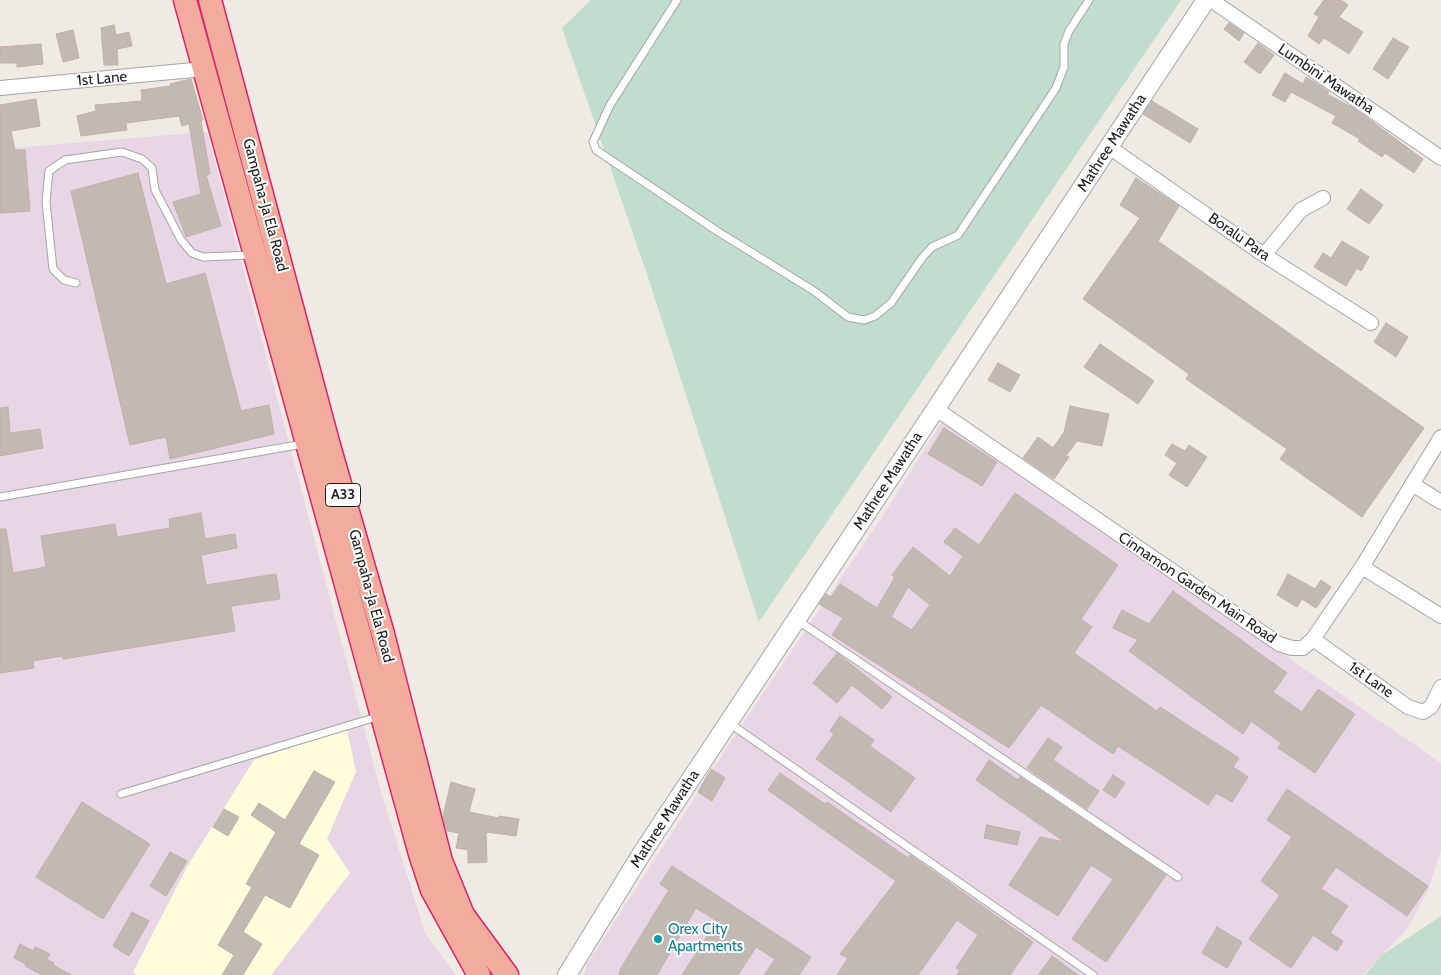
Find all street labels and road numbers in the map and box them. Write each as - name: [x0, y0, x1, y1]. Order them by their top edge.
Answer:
- street label: Lumbini Mawatha: [1274, 40, 1378, 118]
- street label: 1st Lane: [76, 68, 128, 90]
- street label: Mathree Mawatha: [1074, 91, 1150, 195]
- street label: Gampaha-Ja Ela Road: [239, 137, 291, 273]
- street label: Boralu Para: [1205, 209, 1273, 265]
- street label: Mathree Mawatha: [850, 429, 926, 533]
- road number: A33: [326, 484, 360, 506]
- street label: Gampaha-Ja Ela Road: [345, 528, 397, 664]
- street label: Cinnamon Garden Main Road: [1115, 528, 1279, 648]
- street label: 1st Lane: [1345, 658, 1397, 702]
- street label: Mathree Mawatha: [627, 767, 703, 871]

